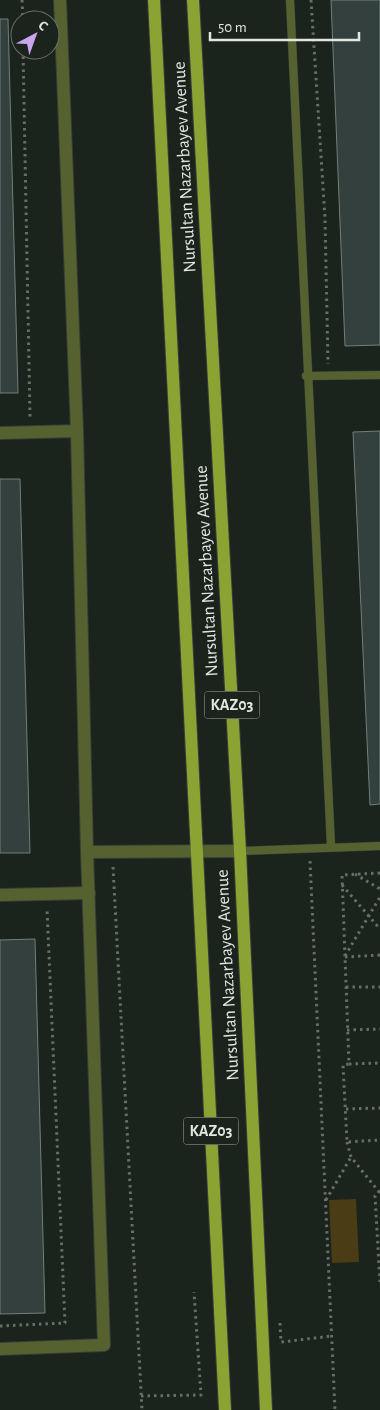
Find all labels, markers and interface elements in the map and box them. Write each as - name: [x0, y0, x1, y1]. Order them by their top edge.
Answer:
- north arrow: [10, 10, 60, 60]
- scale bar: [210, 10, 359, 42]
- text: С: [35, 18, 51, 34]
- text: 50 m: [218, 20, 247, 35]
- street label: Nursultan Nazarbayev Avenue: [170, 61, 200, 273]
- street label: Nursultan Nazarbayev Avenue: [192, 465, 222, 677]
- road number: KАZ03: [204, 692, 260, 718]
- street label: Nursultan Nazarbayev Avenue: [213, 869, 243, 1081]
- road number: KАZ03: [184, 1118, 238, 1144]

